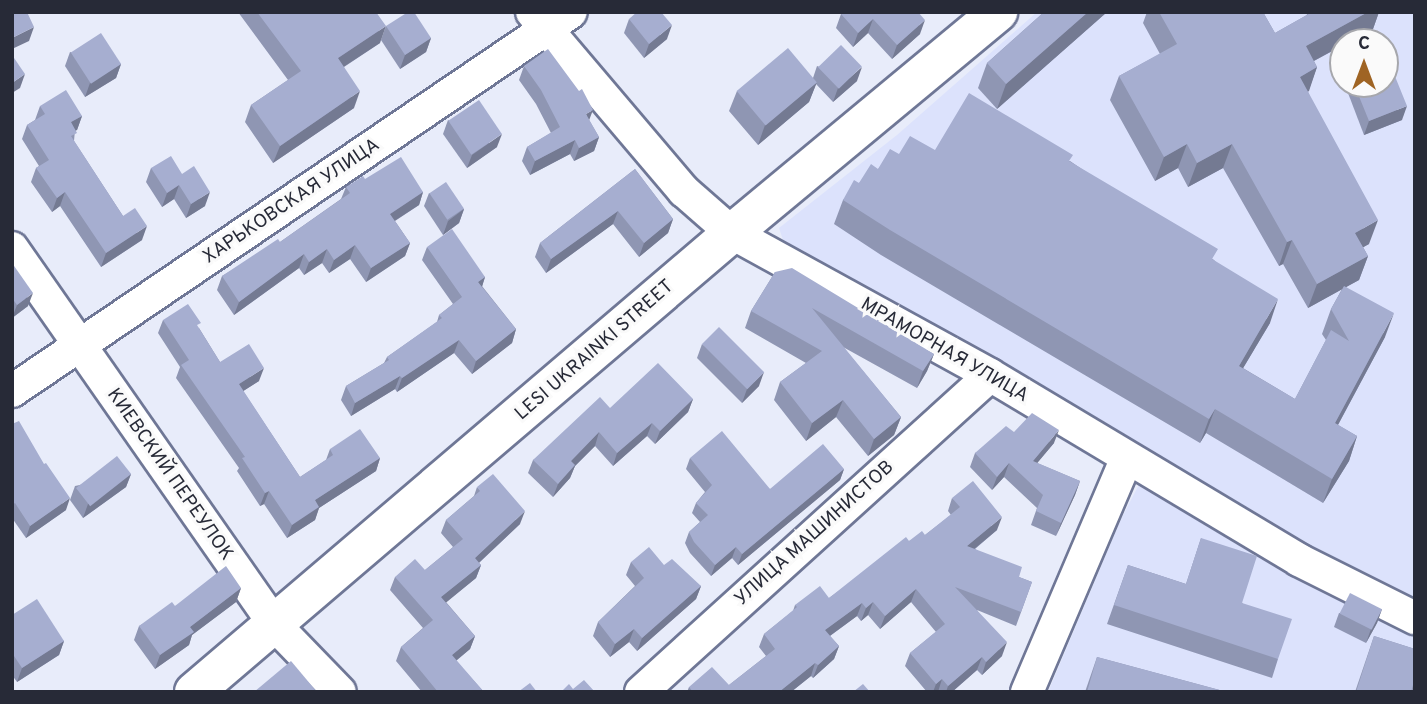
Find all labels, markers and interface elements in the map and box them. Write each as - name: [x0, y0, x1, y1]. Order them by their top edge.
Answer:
- north arrow: [1329, 28, 1399, 98]
- text: С: [1358, 32, 1370, 56]
- street label: ХАРЬКОВСКАЯ УЛИЦА: [199, 134, 385, 270]
- street label: LESI UKRAINKI STREET: [511, 276, 679, 426]
- street label: МРАМОРНАЯ УЛИЦА: [856, 294, 1032, 408]
- street label: КИЕВСКИЙ ПЕРЕУЛОК: [101, 385, 237, 565]
- street label: УЛИЦА МАШИНИСТОВ: [731, 456, 899, 612]

